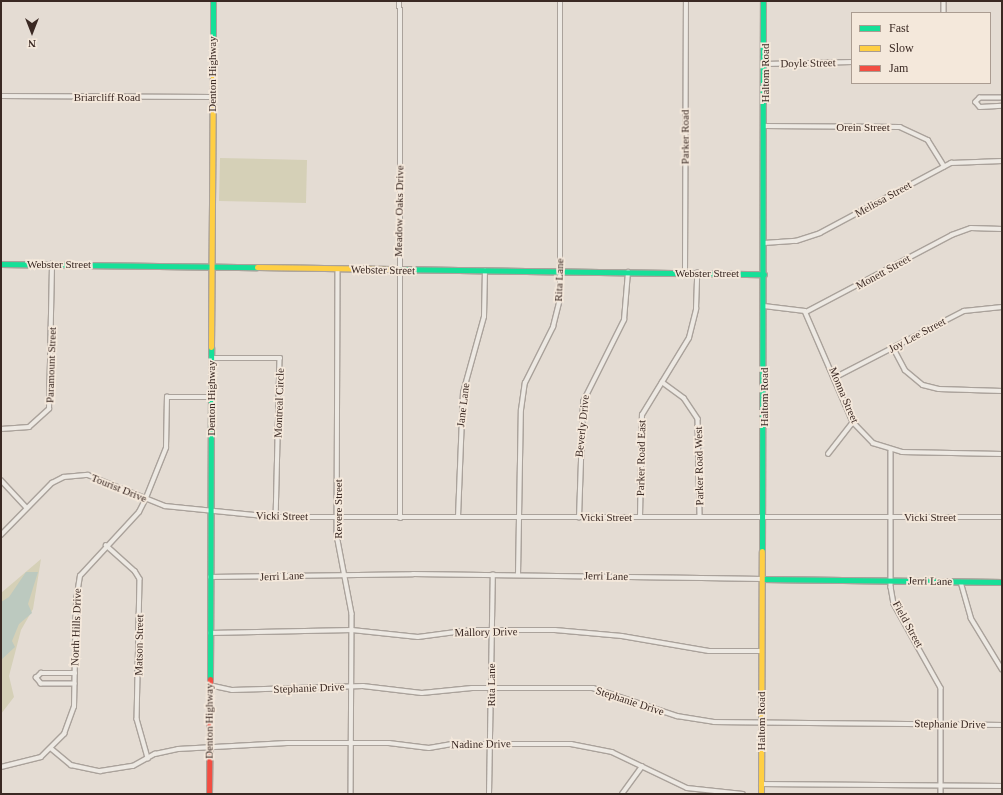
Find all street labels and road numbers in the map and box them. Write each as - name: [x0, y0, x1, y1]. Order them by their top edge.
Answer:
- street label: Denton Highway: [205, 36, 219, 112]
- street label: Haltom Road: [758, 44, 772, 102]
- street label: Doyle Street: [780, 56, 836, 70]
- street label: Briarcliff Road: [74, 90, 140, 104]
- street label: Parker Road: [678, 110, 692, 164]
- street label: Orein Street: [836, 120, 890, 134]
- street label: Meadow Oaks Drive: [392, 165, 406, 257]
- street label: Melissa Street: [852, 178, 914, 220]
- street label: Monett Street: [853, 252, 913, 292]
- street label: Webster Street: [27, 257, 91, 271]
- street label: Rita Lane: [552, 258, 566, 302]
- street label: Webster Street: [351, 263, 415, 277]
- street label: Webster Street: [675, 266, 739, 280]
- street label: Joy Lee Street: [886, 314, 948, 356]
- street label: Paramount Street: [43, 327, 59, 403]
- street label: Denton Highway: [204, 360, 218, 436]
- street label: Monna Street: [826, 365, 862, 425]
- street label: Montreal Circle: [271, 368, 287, 438]
- street label: Haltom Road: [757, 368, 771, 426]
- street label: Jane Lane: [454, 382, 472, 428]
- street label: Beverly Drive: [572, 394, 592, 458]
- street label: Parker Road East: [634, 420, 648, 496]
- street label: Parker Road West: [692, 426, 706, 506]
- street label: Tourist Drive: [89, 471, 149, 505]
- street label: Revere Street: [331, 479, 345, 539]
- street label: Vicki Street: [256, 509, 308, 523]
- street label: Vicki Street: [580, 510, 632, 524]
- street label: Vicki Street: [904, 510, 956, 524]
- street label: Jerri Lane: [260, 569, 304, 583]
- street label: Jerri Lane: [584, 569, 628, 583]
- street label: Jerri Lane: [908, 574, 952, 588]
- street label: North Hills Drive: [68, 588, 84, 666]
- street label: Field Street: [890, 598, 926, 650]
- street label: Matson Street: [132, 614, 146, 676]
- street label: Mallory Drive: [454, 625, 518, 639]
- street label: Rita Lane: [484, 663, 498, 707]
- street label: Stephanie Drive: [273, 680, 345, 696]
- street label: Denton Highway: [202, 683, 216, 759]
- street label: Stephanie Drive: [594, 684, 666, 718]
- street label: Haltom Road: [754, 692, 768, 750]
- street label: Stephanie Drive: [914, 717, 986, 731]
- street label: Nadine Drive: [451, 737, 511, 751]

